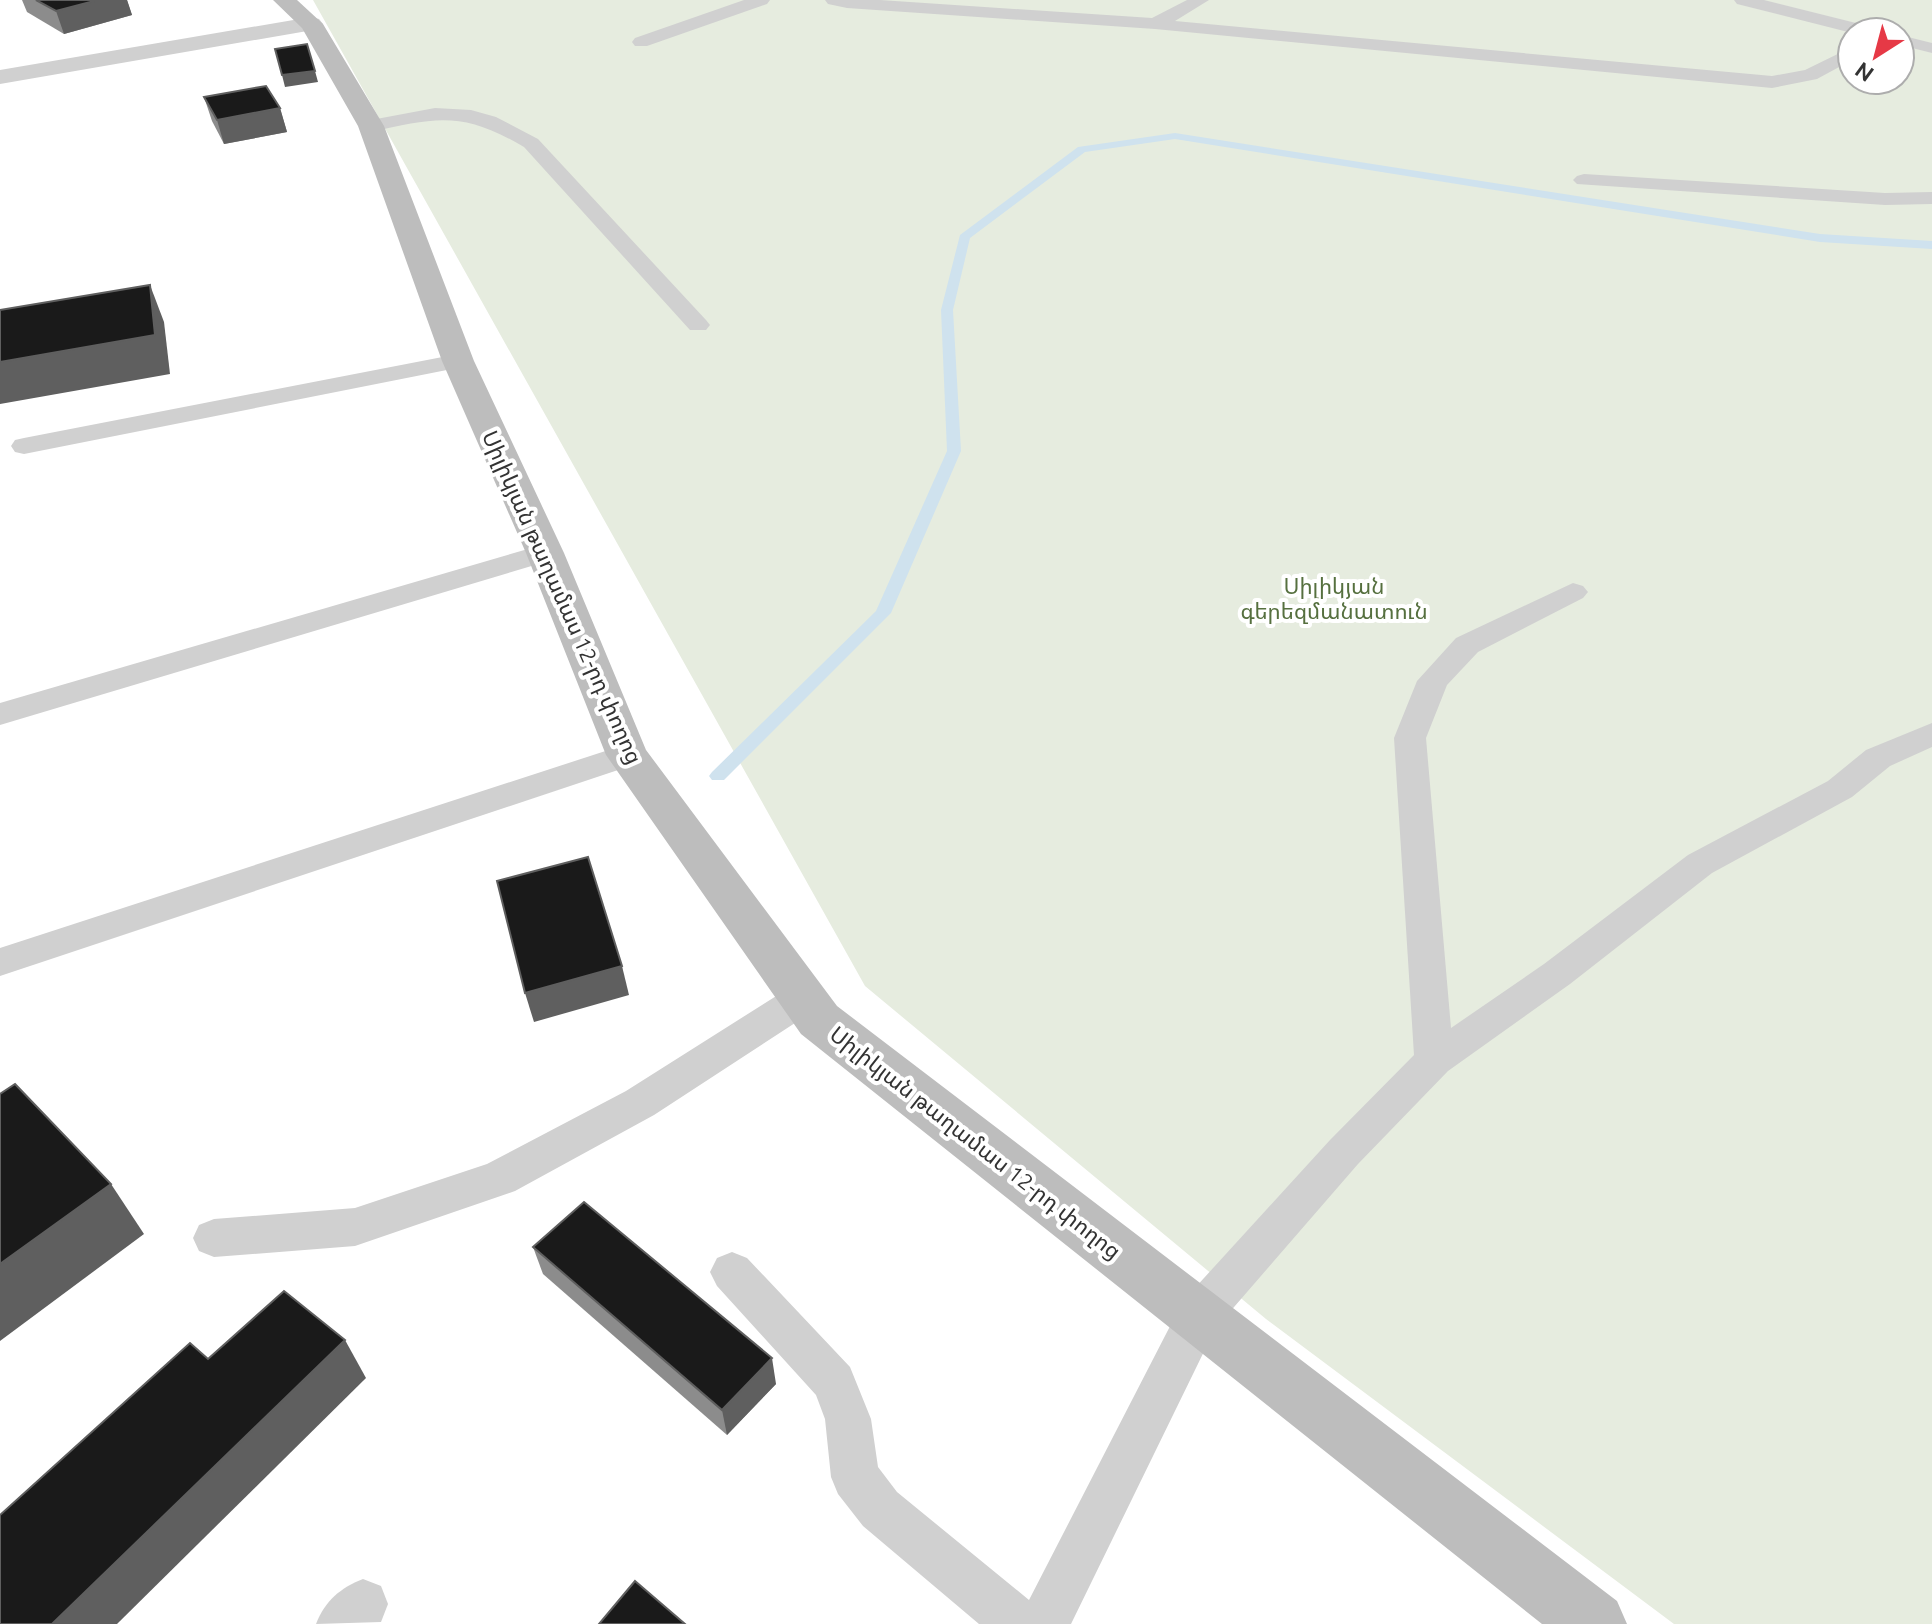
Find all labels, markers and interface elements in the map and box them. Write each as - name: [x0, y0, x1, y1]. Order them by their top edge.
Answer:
- north arrow: [1836, 16, 1916, 96]
- text: N: [1850, 58, 1878, 88]
- street label: Սիլիկյան թաղամաս 12-րդ փողոց: [477, 427, 648, 768]
- park label: Սիլիկյան գերեզմանատուն: [1240, 573, 1428, 624]
- street label: Սիլիկյան թաղամաս 12-րդ փողոց: [825, 1021, 1126, 1264]

